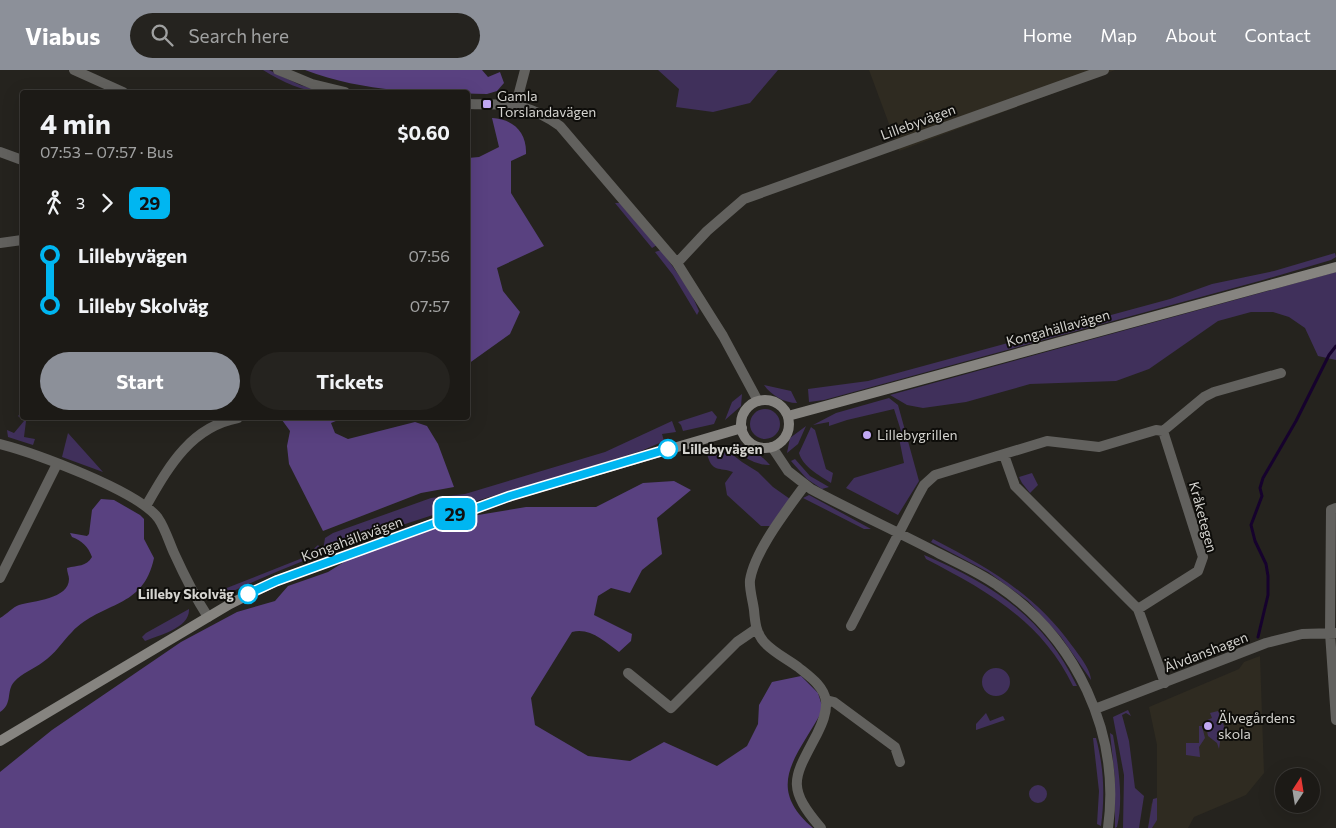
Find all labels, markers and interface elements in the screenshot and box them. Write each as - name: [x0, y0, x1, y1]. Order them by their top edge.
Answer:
- search box: [130, 13, 480, 58]
- text: Viabus: [25, 21, 100, 50]
- icon: search: [148, 21, 176, 49]
- text: Search here: [188, 24, 289, 47]
- text: Home: [1023, 24, 1072, 46]
- text: Map: [1100, 24, 1137, 46]
- text: About: [1165, 24, 1217, 46]
- text: Contact: [1245, 24, 1311, 46]
- place label: Gamla Torslandavägen: [497, 87, 596, 120]
- marker: Gamla Torslandavägen: [481, 98, 493, 110]
- street label: Lillebyvägen: [878, 100, 958, 143]
- text: 4 min: [40, 106, 111, 140]
- text: $0.60: [398, 121, 450, 144]
- text: 07:53 – 07:57 · Bus: [40, 142, 173, 161]
- icon: walk: [40, 189, 68, 217]
- icon: forward: [93, 189, 121, 217]
- text: 29: [139, 192, 160, 214]
- text: 3: [76, 193, 85, 212]
- text: Lillebyvägen: [78, 244, 187, 267]
- text: 07:56: [408, 246, 450, 265]
- text: Lilleby Skolväg: [78, 294, 209, 317]
- text: 07:57: [410, 296, 450, 315]
- street label: Kongahällavägen: [1004, 305, 1112, 350]
- button: Start: [40, 352, 240, 410]
- button: Tickets: [250, 352, 450, 410]
- place label: Lillebygrillen: [877, 426, 958, 443]
- marker: Lillebygrillen: [861, 429, 873, 441]
- marker: Lillebyvägen: [658, 439, 678, 459]
- place label: Lillebyvägen: [682, 440, 763, 457]
- street label: Kråketegen: [1186, 480, 1221, 554]
- line badge: 29: [432, 498, 478, 530]
- text: 29: [444, 503, 466, 525]
- street label: Kongahällavägen: [299, 512, 405, 565]
- marker: Lilleby Skolväg: [238, 584, 258, 604]
- place label: Lilleby Skolväg: [138, 585, 234, 602]
- street label: Älvdanshagen: [1162, 628, 1250, 675]
- place label: Älvegårdens skola: [1218, 709, 1296, 742]
- marker: Älvegårdens skola: [1202, 720, 1214, 732]
- north arrow: [1275, 768, 1320, 812]
- map controls: [1275, 768, 1320, 813]

